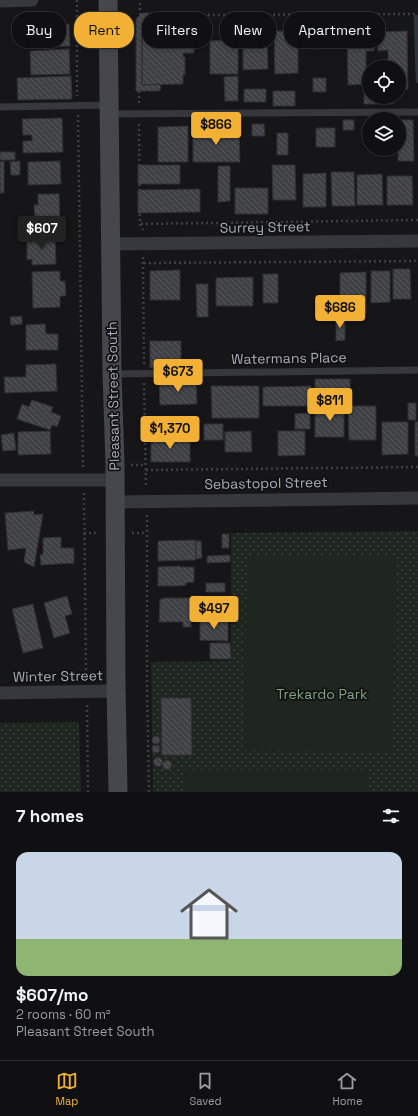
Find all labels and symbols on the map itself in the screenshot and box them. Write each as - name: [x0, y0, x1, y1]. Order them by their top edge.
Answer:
- pin: $866: [192, 112, 240, 146]
- pin: $607: [18, 216, 66, 250]
- street label: Surrey Street: [219, 217, 311, 237]
- pin: $686: [316, 295, 364, 329]
- street label: Pleasant Street South: [103, 321, 123, 471]
- street label: Watermans Place: [231, 348, 347, 368]
- pin: $673: [154, 359, 202, 393]
- pin: $811: [306, 388, 354, 422]
- pin: $1,370: [137, 416, 203, 450]
- street label: Sebastopol Street: [204, 473, 328, 493]
- pin: $497: [190, 596, 238, 630]
- street label: Winter Street: [13, 666, 103, 686]
- park label: Trekardo Park: [276, 685, 368, 703]

